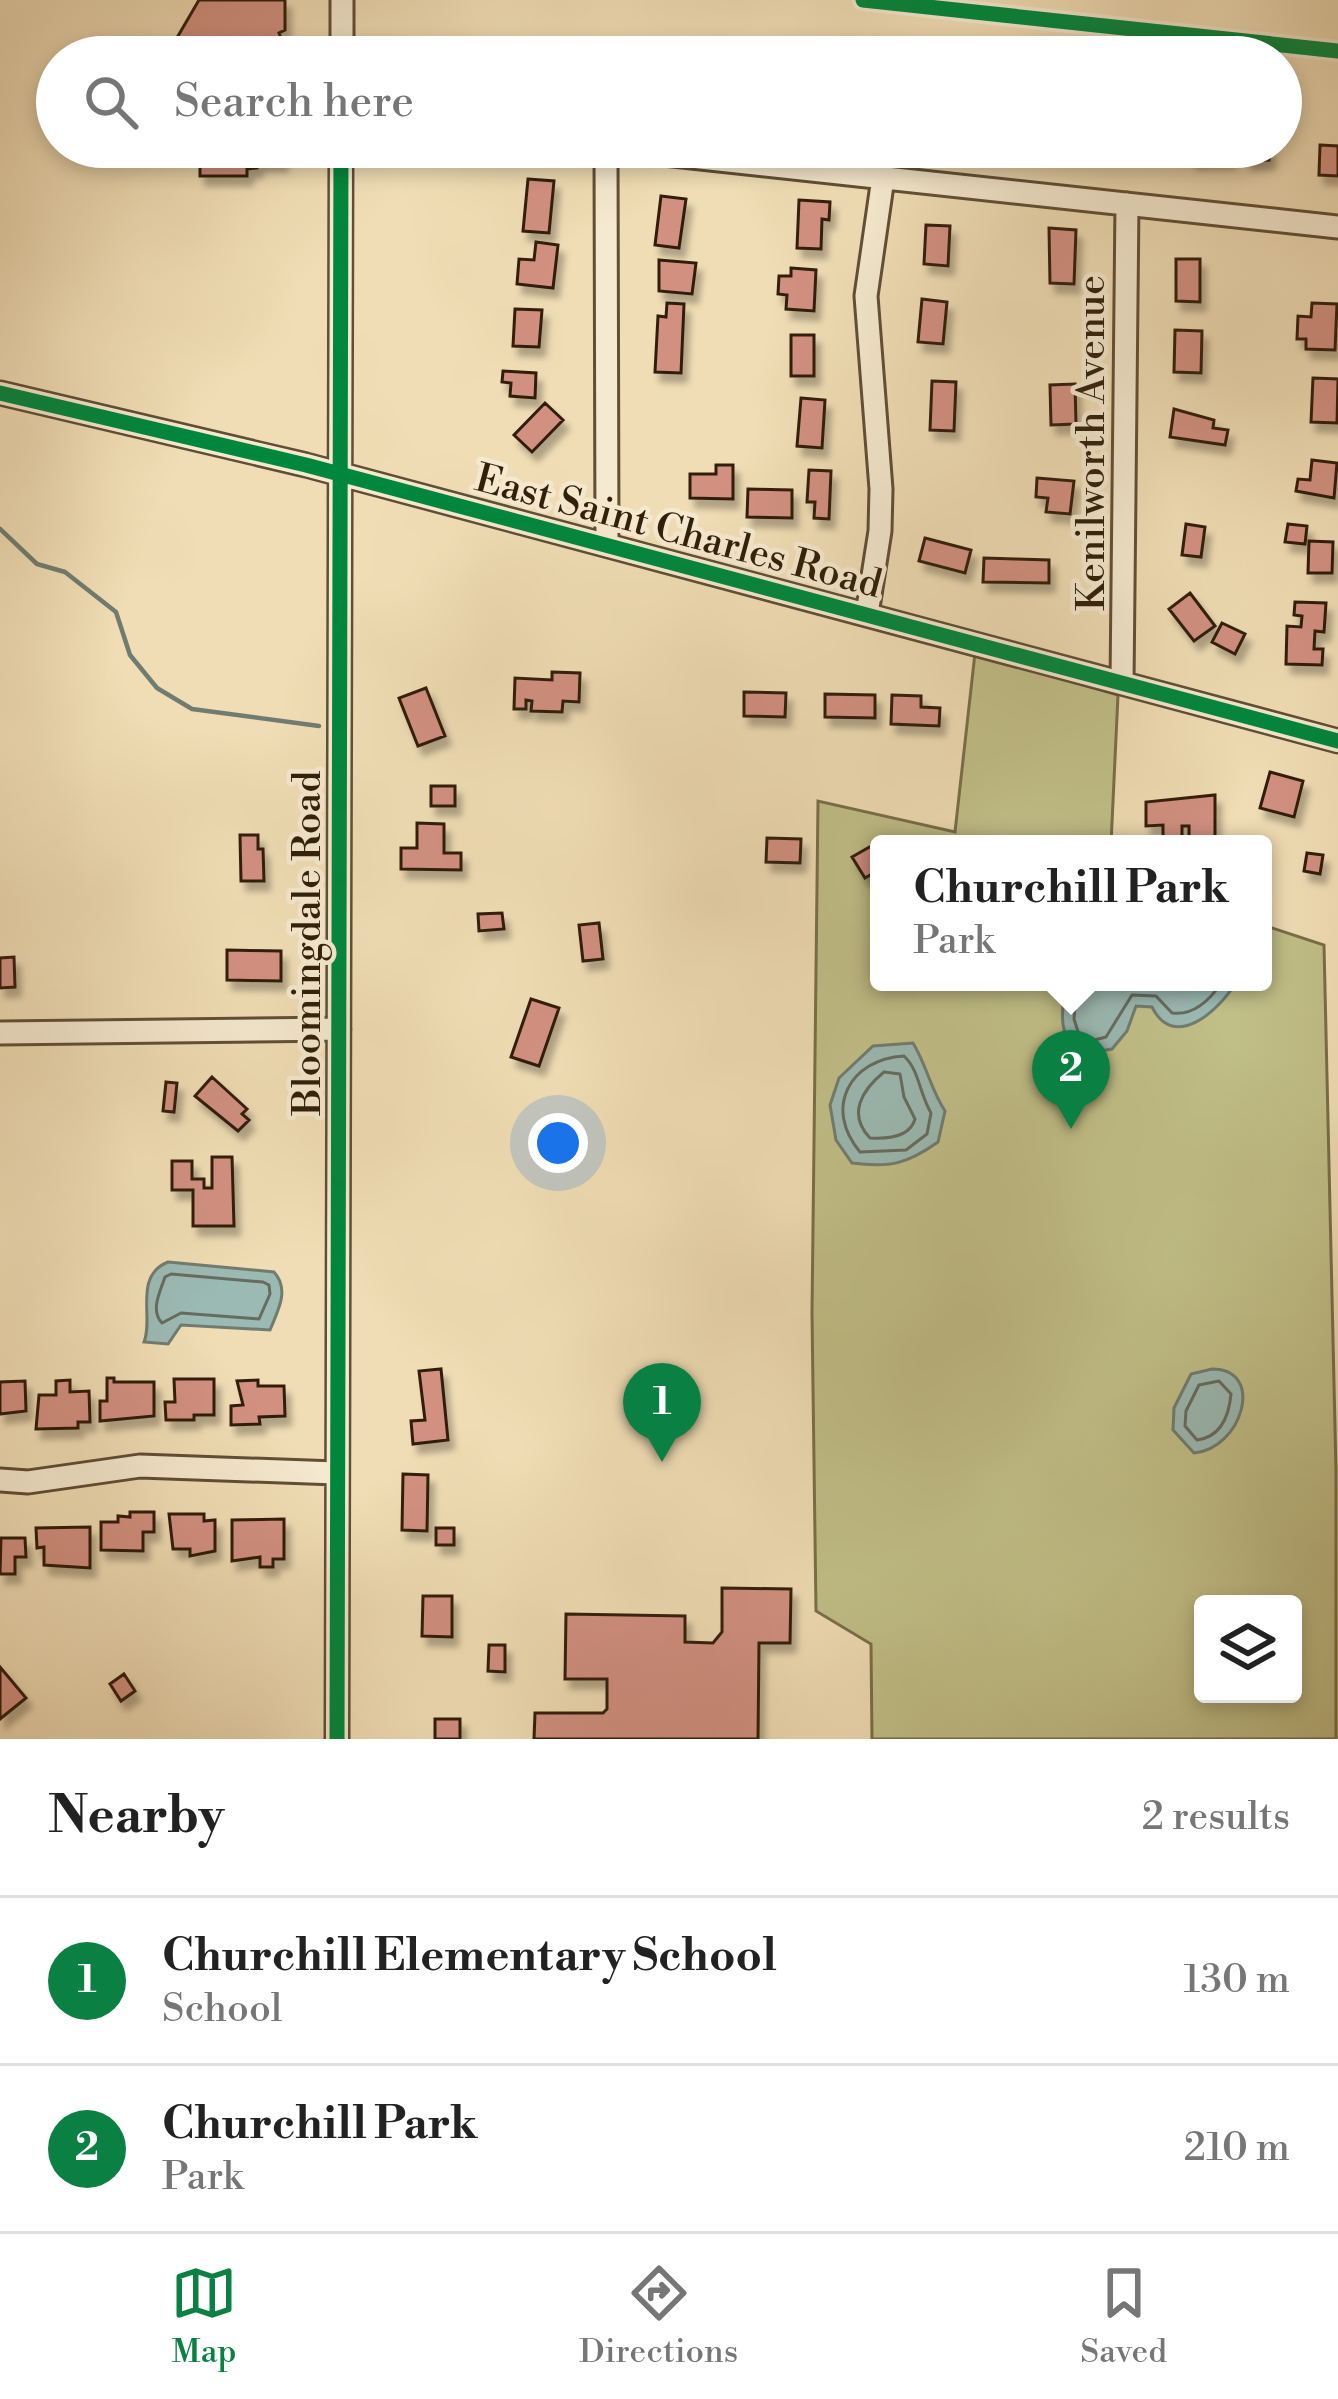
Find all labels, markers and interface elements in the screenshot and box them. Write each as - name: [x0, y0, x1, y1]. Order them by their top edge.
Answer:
- search box: [36, 36, 1302, 168]
- icon: search: [78, 69, 144, 135]
- text: Search here: [174, 74, 414, 131]
- street label: Kenilworth Avenue: [1068, 275, 1117, 611]
- street label: East Saint Charles Road: [470, 455, 887, 610]
- street label: Bloomingdale Road: [284, 771, 333, 1116]
- popup: [870, 835, 1272, 991]
- text: Churchill Park: [913, 860, 1229, 917]
- text: Park: [913, 917, 994, 966]
- pin: 2: [1032, 1030, 1110, 1129]
- your location: [528, 1113, 588, 1173]
- pin: 1: [623, 1363, 701, 1462]
- map controls: [1194, 1595, 1302, 1703]
- button: layers: [1194, 1595, 1302, 1703]
- text: Nearby: [48, 1785, 224, 1849]
- text: 2 results: [1142, 1793, 1290, 1842]
- text: Churchill Elementary School: [162, 1928, 777, 1985]
- text: 1: [78, 1956, 96, 2005]
- text: 130 m: [1184, 1956, 1290, 2005]
- text: School: [162, 1985, 282, 2034]
- text: Churchill Park: [162, 2096, 477, 2153]
- text: 2: [75, 2124, 99, 2173]
- text: 210 m: [1184, 2124, 1290, 2173]
- text: Park: [162, 2153, 243, 2202]
- tab: Map: [171, 2260, 237, 2373]
- tab: Directions: [579, 2260, 738, 2373]
- tab: Saved: [1080, 2260, 1167, 2373]

